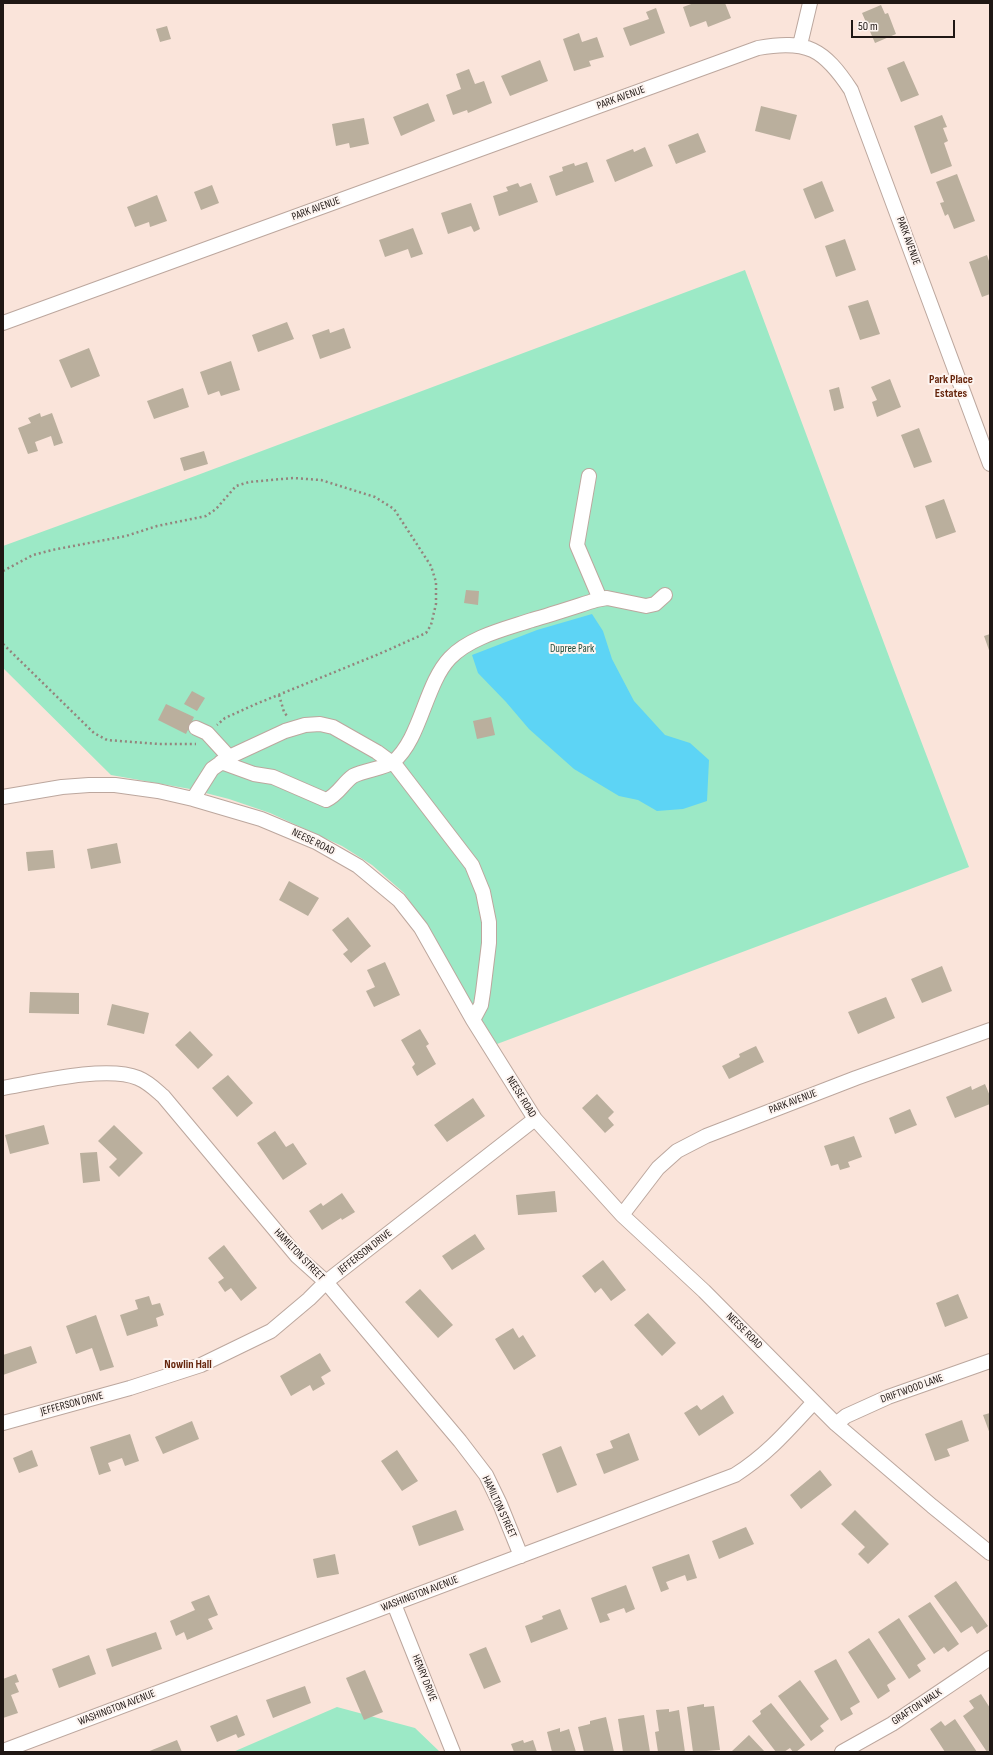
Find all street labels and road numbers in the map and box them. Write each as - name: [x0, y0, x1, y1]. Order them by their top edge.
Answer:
- street label: PARK AVENUE: [595, 83, 647, 113]
- street label: PARK AVENUE: [290, 194, 342, 224]
- street label: PARK AVENUE: [893, 215, 923, 267]
- street label: NEESE ROAD: [289, 826, 337, 858]
- street label: NEESE ROAD: [503, 1074, 539, 1120]
- street label: PARK AVENUE: [767, 1087, 819, 1117]
- street label: HAMILTON STREET: [271, 1226, 327, 1284]
- street label: JEFFERSON DRIVE: [335, 1227, 395, 1277]
- street label: NEESE ROAD: [723, 1310, 765, 1352]
- street label: DRIFTWOOD LANE: [879, 1372, 945, 1406]
- street label: JEFFERSON DRIVE: [39, 1389, 105, 1419]
- street label: HAMILTON STREET: [479, 1474, 519, 1540]
- street label: WASHINGTON AVENUE: [380, 1573, 460, 1615]
- street label: HENRY DRIVE: [409, 1653, 439, 1703]
- street label: GRAFTON WALK: [889, 1686, 945, 1728]
- street label: WASHINGTON AVENUE: [77, 1687, 157, 1729]

